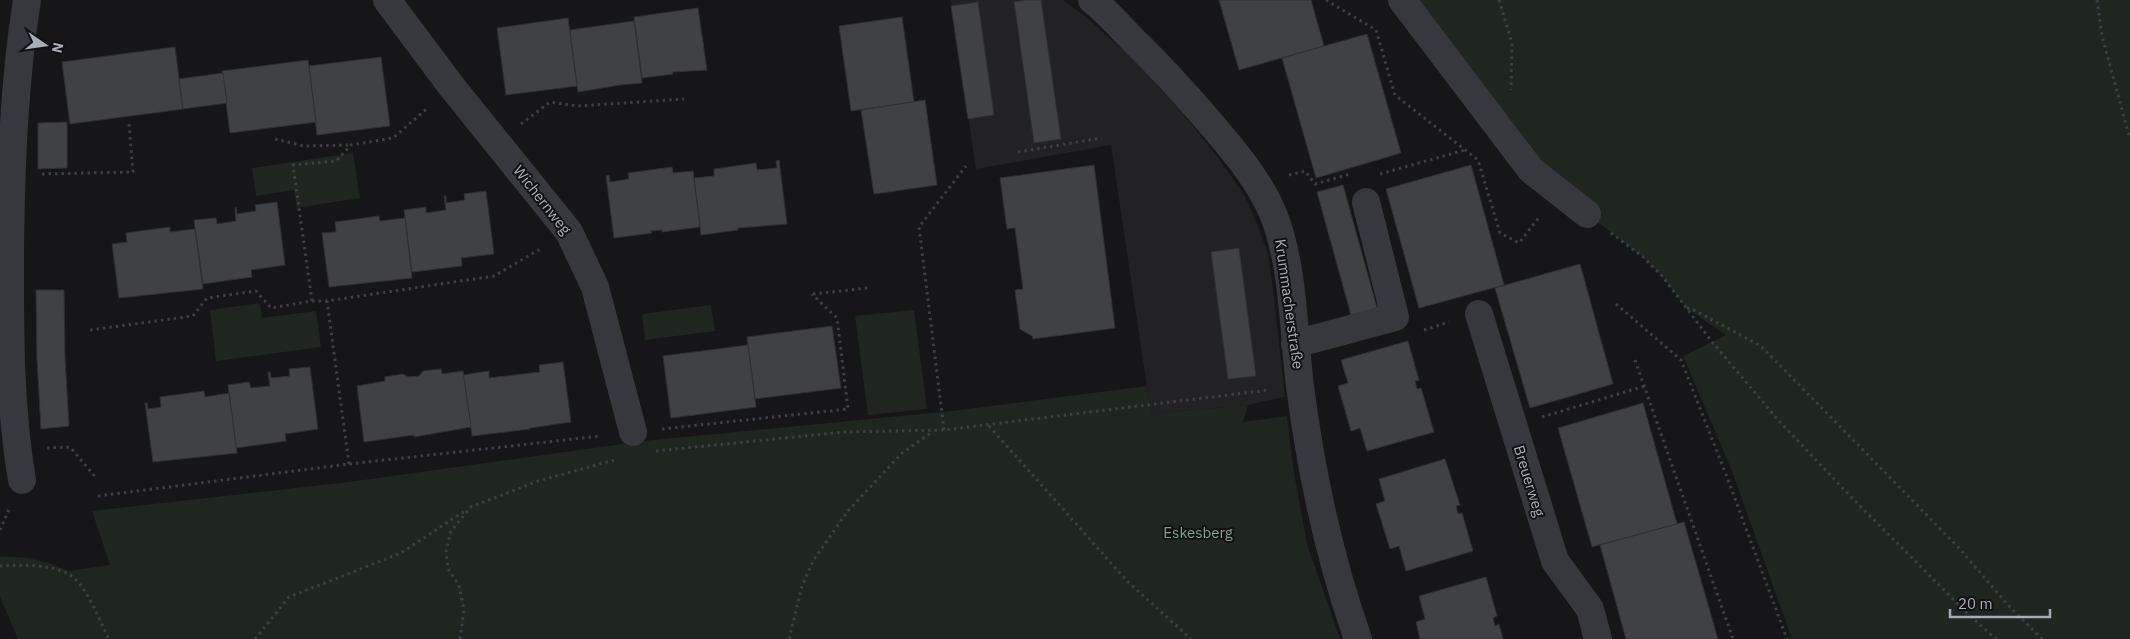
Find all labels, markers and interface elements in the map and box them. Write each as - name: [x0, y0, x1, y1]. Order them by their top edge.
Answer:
- north arrow: [20, 20, 70, 70]
- text: N: [48, 41, 68, 55]
- street label: Wichernweg: [509, 161, 575, 238]
- street label: Krummacherstraße: [1271, 238, 1308, 370]
- street label: Breuerweg: [1510, 443, 1549, 519]
- park label: Eskesberg: [1163, 523, 1233, 542]
- scale bar: [1950, 586, 2050, 618]
- text: 20 m: [1958, 594, 1993, 613]

